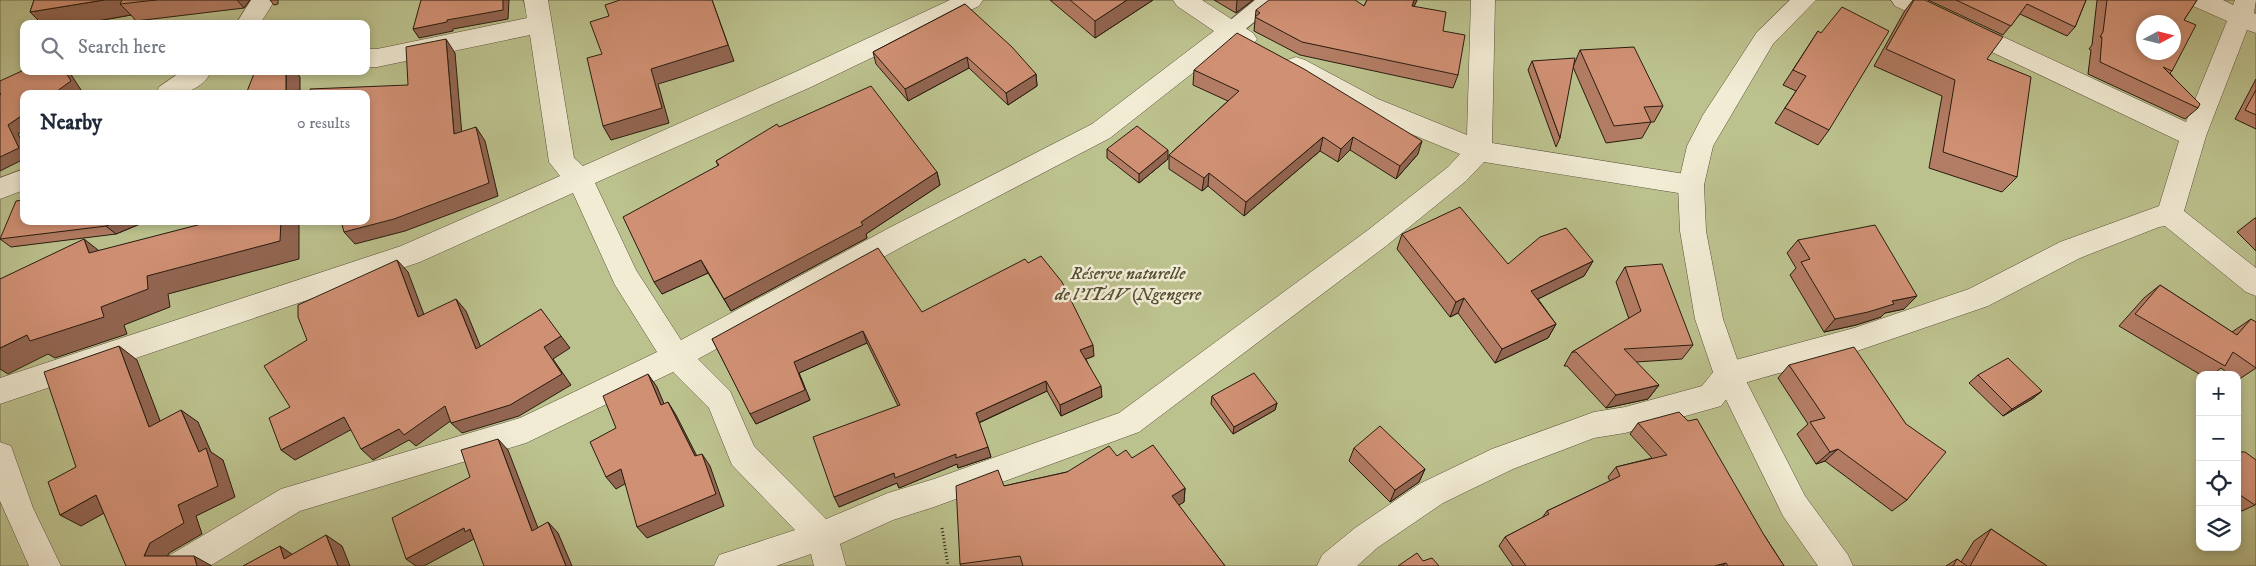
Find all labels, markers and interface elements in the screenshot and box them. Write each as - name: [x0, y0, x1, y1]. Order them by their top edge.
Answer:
- north arrow: [2136, 15, 2181, 60]
- search box: [20, 20, 370, 75]
- icon: search: [38, 34, 66, 62]
- text: Search here: [78, 36, 166, 59]
- text: Nearby: [40, 110, 102, 136]
- text: 0 results: [297, 113, 350, 133]
- park label: Réserve naturelle de l'ITAV (Ngengere: [1054, 263, 1202, 306]
- map controls: [2196, 371, 2241, 551]
- button: +: [2196, 371, 2241, 416]
- button: −: [2196, 416, 2241, 461]
- button: locate: [2196, 461, 2241, 506]
- button: layers: [2196, 506, 2241, 551]

